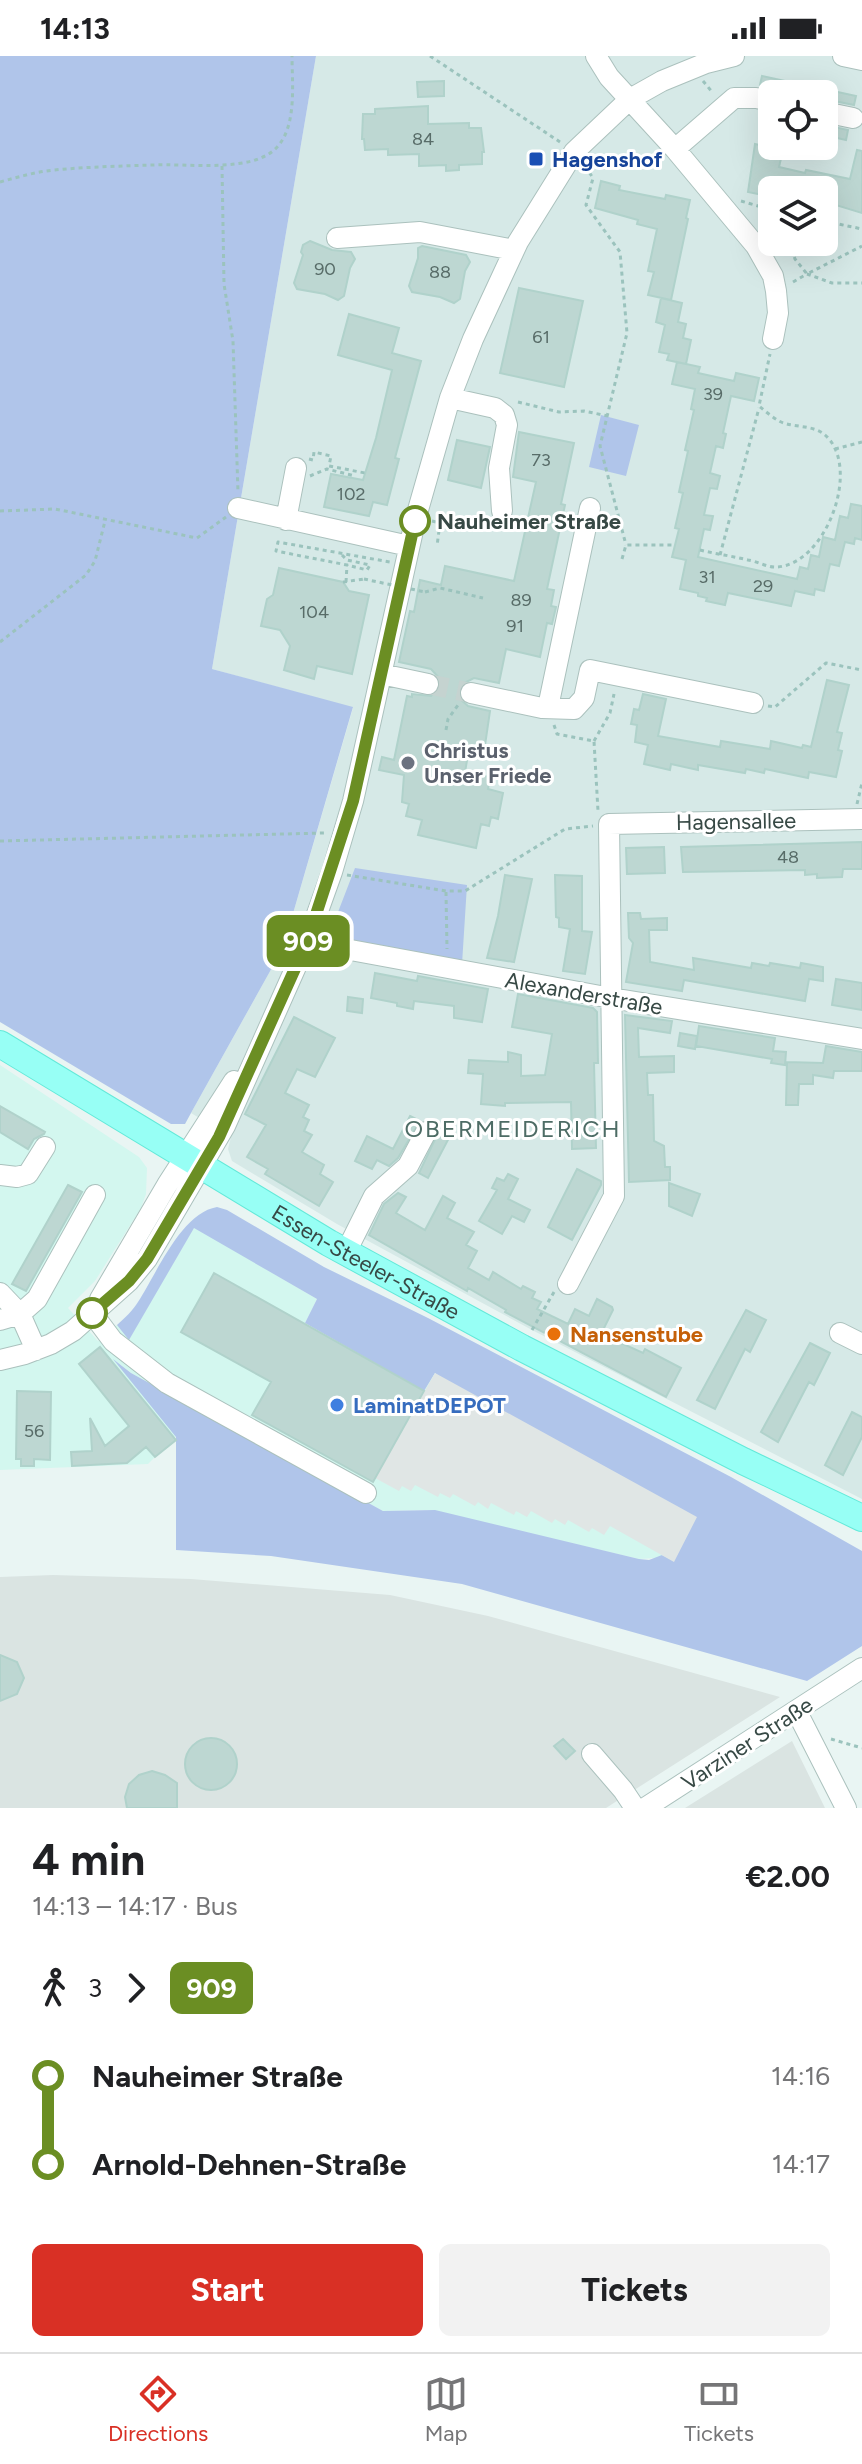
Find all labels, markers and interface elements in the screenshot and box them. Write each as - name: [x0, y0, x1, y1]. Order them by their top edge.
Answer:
- text: 14:13: [40, 10, 110, 47]
- map controls: [758, 80, 838, 256]
- button: locate: [758, 80, 838, 160]
- house number: 84: [412, 128, 434, 150]
- place label: Hagenshof: [552, 146, 663, 173]
- marker: Hagenshof: [527, 150, 545, 168]
- button: layers: [758, 176, 838, 256]
- house number: 90: [314, 258, 336, 280]
- house number: 88: [429, 261, 451, 283]
- house number: 61: [532, 326, 550, 348]
- house number: 39: [703, 383, 723, 405]
- house number: 73: [531, 449, 551, 471]
- house number: 102: [336, 483, 366, 505]
- marker: Nauheimer Straße: [400, 506, 430, 536]
- place label: Nauheimer Straße: [437, 508, 621, 535]
- house number: 31: [698, 566, 716, 588]
- house number: 29: [753, 575, 773, 597]
- house number: 89: [510, 589, 532, 611]
- house number: 104: [299, 601, 329, 623]
- house number: 91: [506, 615, 524, 637]
- place label: Christus Unser Friede: [424, 737, 552, 789]
- marker: Christus Unser Friede: [399, 754, 417, 772]
- street label: Hagensallee: [676, 807, 796, 836]
- house number: 48: [777, 846, 799, 868]
- line badge: 909: [262, 915, 354, 967]
- text: 909: [283, 924, 333, 958]
- street label: Alexanderstraße: [503, 966, 665, 1021]
- district label: OBERMEIDERICH: [404, 1114, 622, 1143]
- street label: Essen-Steeler-Straße: [267, 1199, 464, 1326]
- unlabelled marker: [77, 1298, 107, 1328]
- place label: Nansenstube: [570, 1321, 703, 1348]
- marker: Nansenstube: [545, 1325, 563, 1343]
- place label: LaminatDEPOT: [353, 1392, 506, 1419]
- marker: LaminatDEPOT: [328, 1396, 346, 1414]
- house number: 56: [24, 1420, 44, 1442]
- street label: Varziner Straße: [677, 1691, 818, 1796]
- text: 4 min: [32, 1833, 145, 1886]
- text: €2.00: [745, 1858, 830, 1895]
- text: 14:13 – 14:17 · Bus: [32, 1890, 238, 1922]
- icon: walk: [32, 1966, 76, 2010]
- icon: forward: [114, 1966, 158, 2010]
- text: 909: [186, 1971, 237, 2005]
- text: 3: [88, 1972, 102, 2004]
- text: Nauheimer Straße: [92, 2058, 343, 2095]
- text: 14:16: [771, 2060, 830, 2092]
- text: Arnold-Dehnen-Straße: [92, 2146, 406, 2183]
- text: 14:17: [772, 2148, 830, 2180]
- button: Start: [32, 2244, 423, 2336]
- button: Tickets: [439, 2244, 830, 2336]
- tab: Directions: [108, 2372, 208, 2447]
- tab: Map: [424, 2372, 468, 2447]
- tab: Tickets: [684, 2372, 754, 2447]

